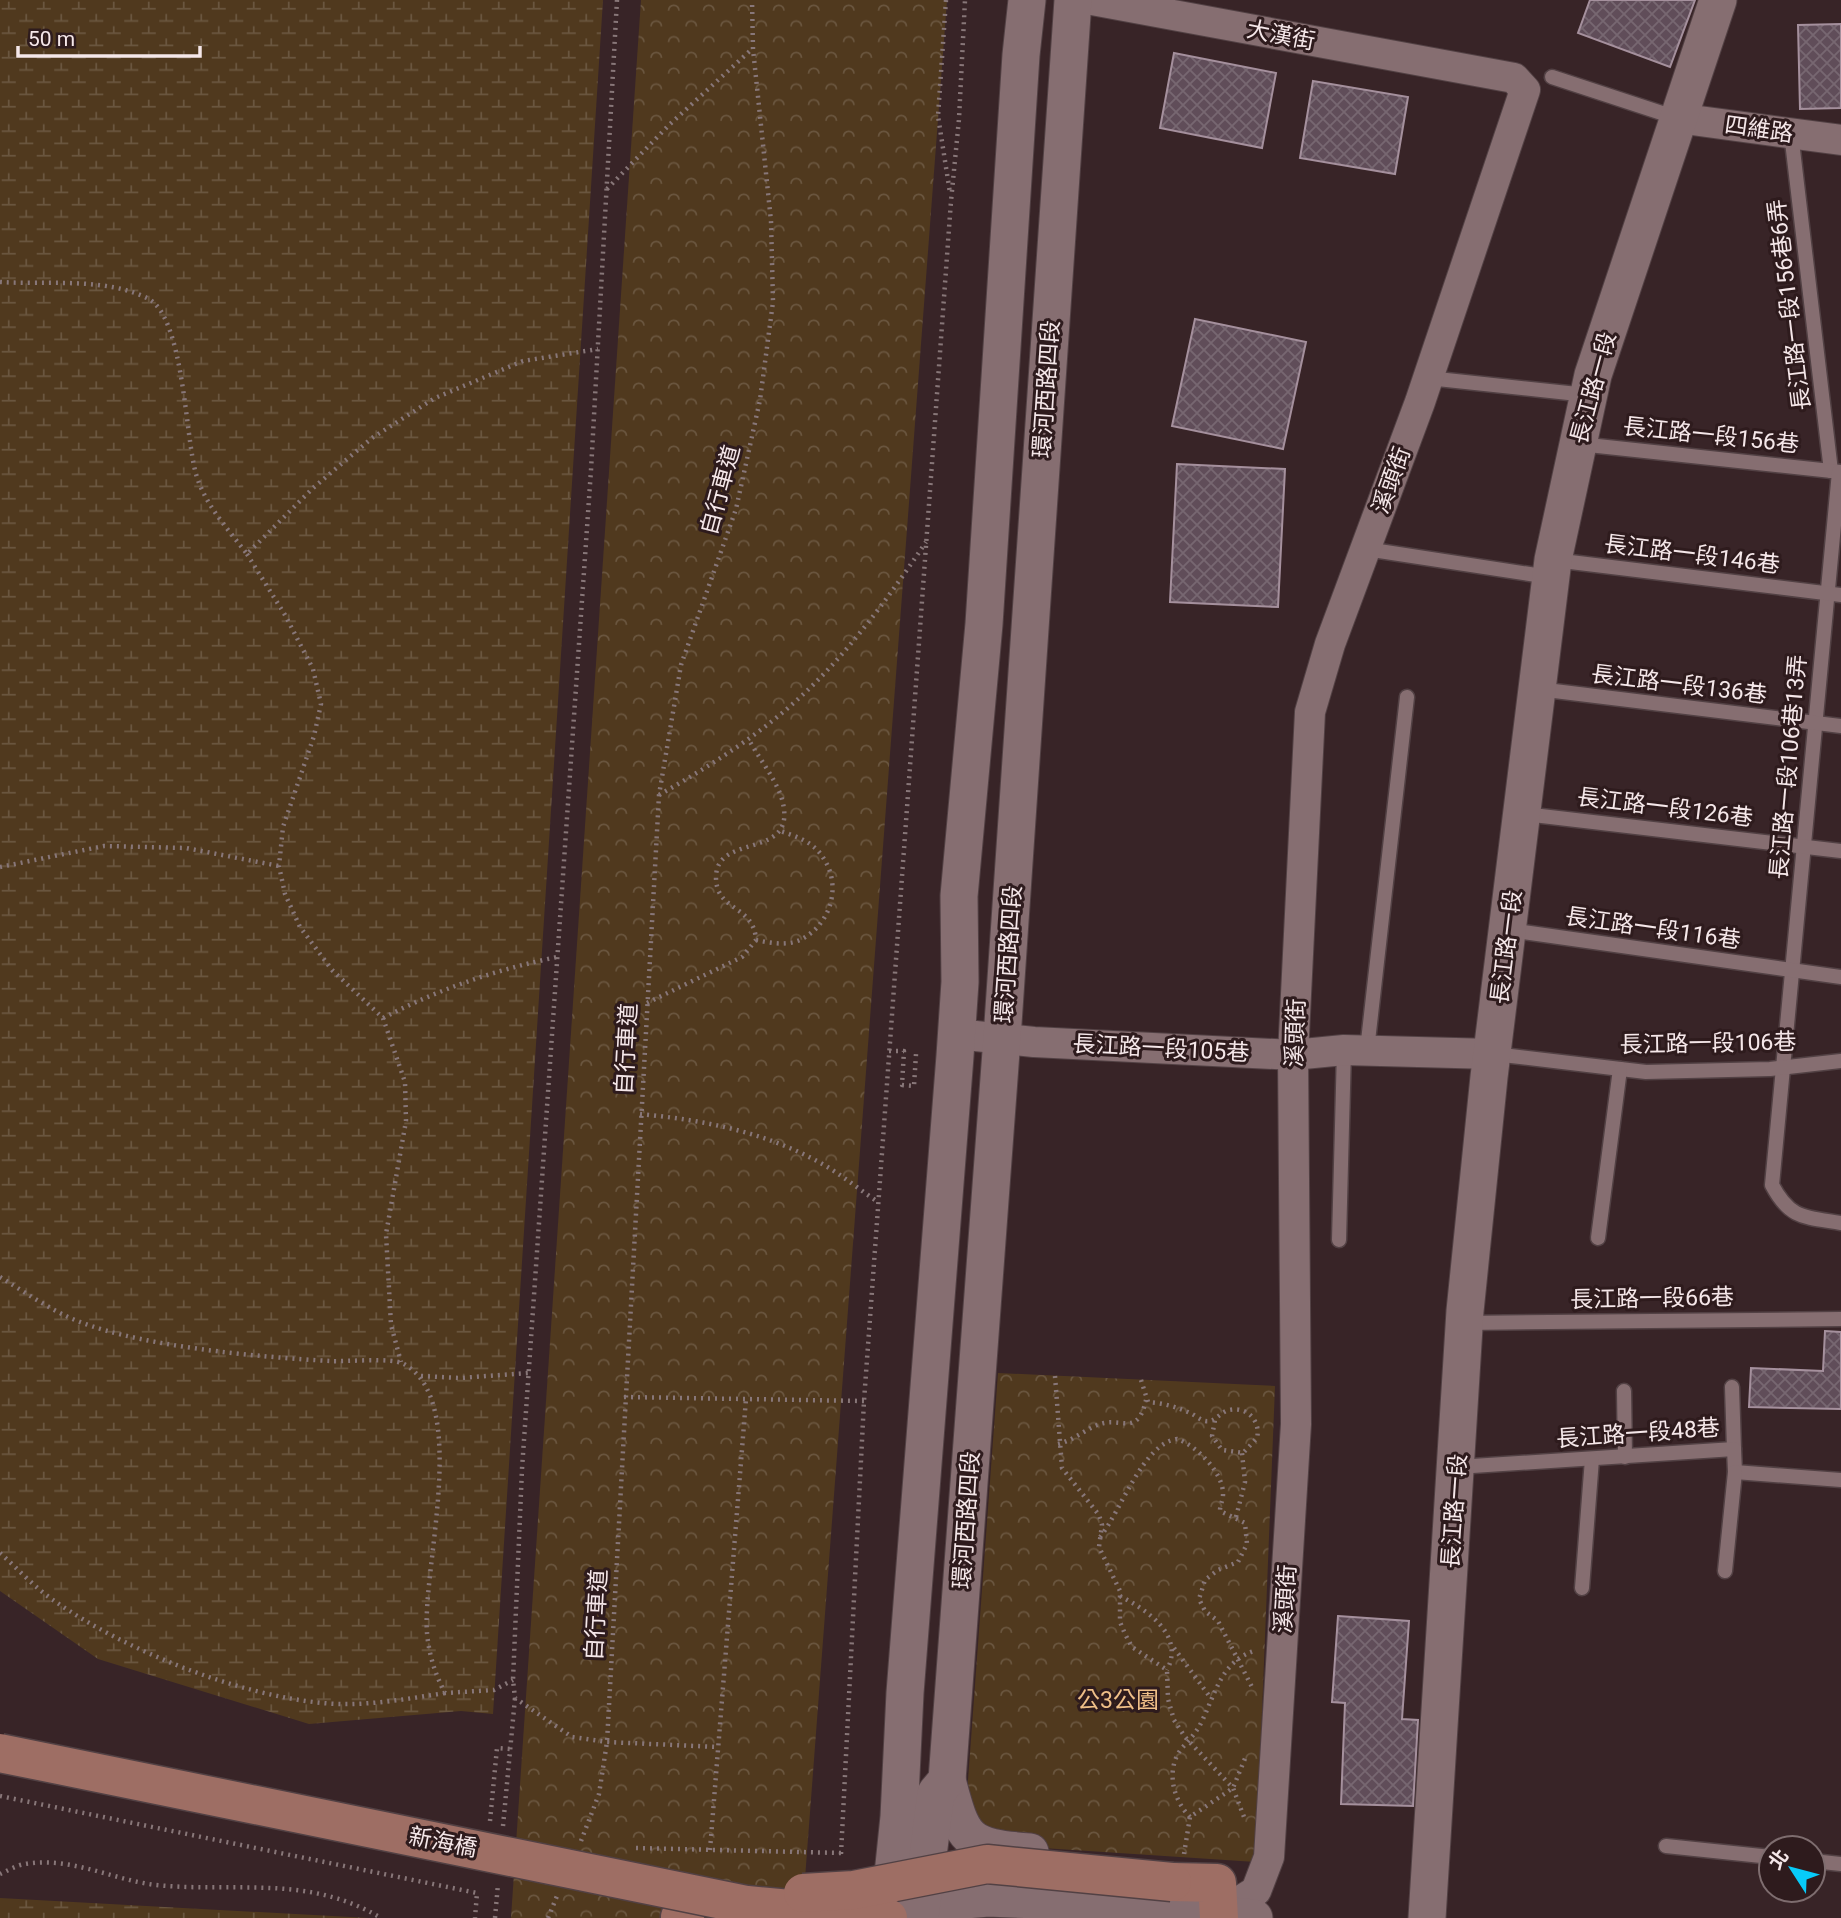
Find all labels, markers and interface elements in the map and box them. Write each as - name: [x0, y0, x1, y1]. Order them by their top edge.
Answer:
- scale bar: [18, 14, 200, 58]
- street label: 大漢街: [1244, 16, 1317, 55]
- text: 50 m: [28, 27, 75, 51]
- street label: 四維路: [1723, 111, 1795, 148]
- street label: 長江路一段156巷6弄: [1763, 198, 1816, 412]
- street label: 環河西路四段: [1028, 319, 1065, 459]
- street label: 長江路一段: [1566, 329, 1621, 447]
- street label: 長江路一段156巷: [1622, 413, 1800, 458]
- street label: 自行車道: [696, 442, 745, 538]
- street label: 溪頭街: [1367, 443, 1416, 517]
- street label: 長江路一段146巷: [1603, 530, 1781, 579]
- street label: 長江路一段106巷13弄: [1765, 653, 1812, 881]
- street label: 長江路一段136巷: [1590, 660, 1768, 709]
- street label: 長江路一段126巷: [1576, 783, 1754, 832]
- street label: 環河西路四段: [990, 884, 1027, 1024]
- street label: 長江路一段: [1486, 888, 1527, 1006]
- street label: 長江路一段116巷: [1564, 903, 1742, 954]
- street label: 溪頭街: [1281, 998, 1310, 1068]
- street label: 自行車道: [611, 1002, 642, 1096]
- street label: 長江路一段106巷: [1619, 1028, 1797, 1059]
- street label: 長江路一段105巷: [1072, 1030, 1250, 1067]
- street label: 長江路一段66巷: [1570, 1284, 1734, 1313]
- street label: 長江路一段48巷: [1555, 1414, 1721, 1453]
- street label: 環河西路四段: [948, 1450, 985, 1590]
- street label: 長江路一段: [1437, 1453, 1472, 1569]
- street label: 溪頭街: [1270, 1564, 1301, 1634]
- street label: 自行車道: [581, 1568, 612, 1662]
- park label: 公3公園: [1077, 1687, 1159, 1714]
- street label: 新海橋: [406, 1823, 479, 1862]
- north arrow: [1757, 1834, 1827, 1904]
- text: 北: [1764, 1845, 1794, 1874]

